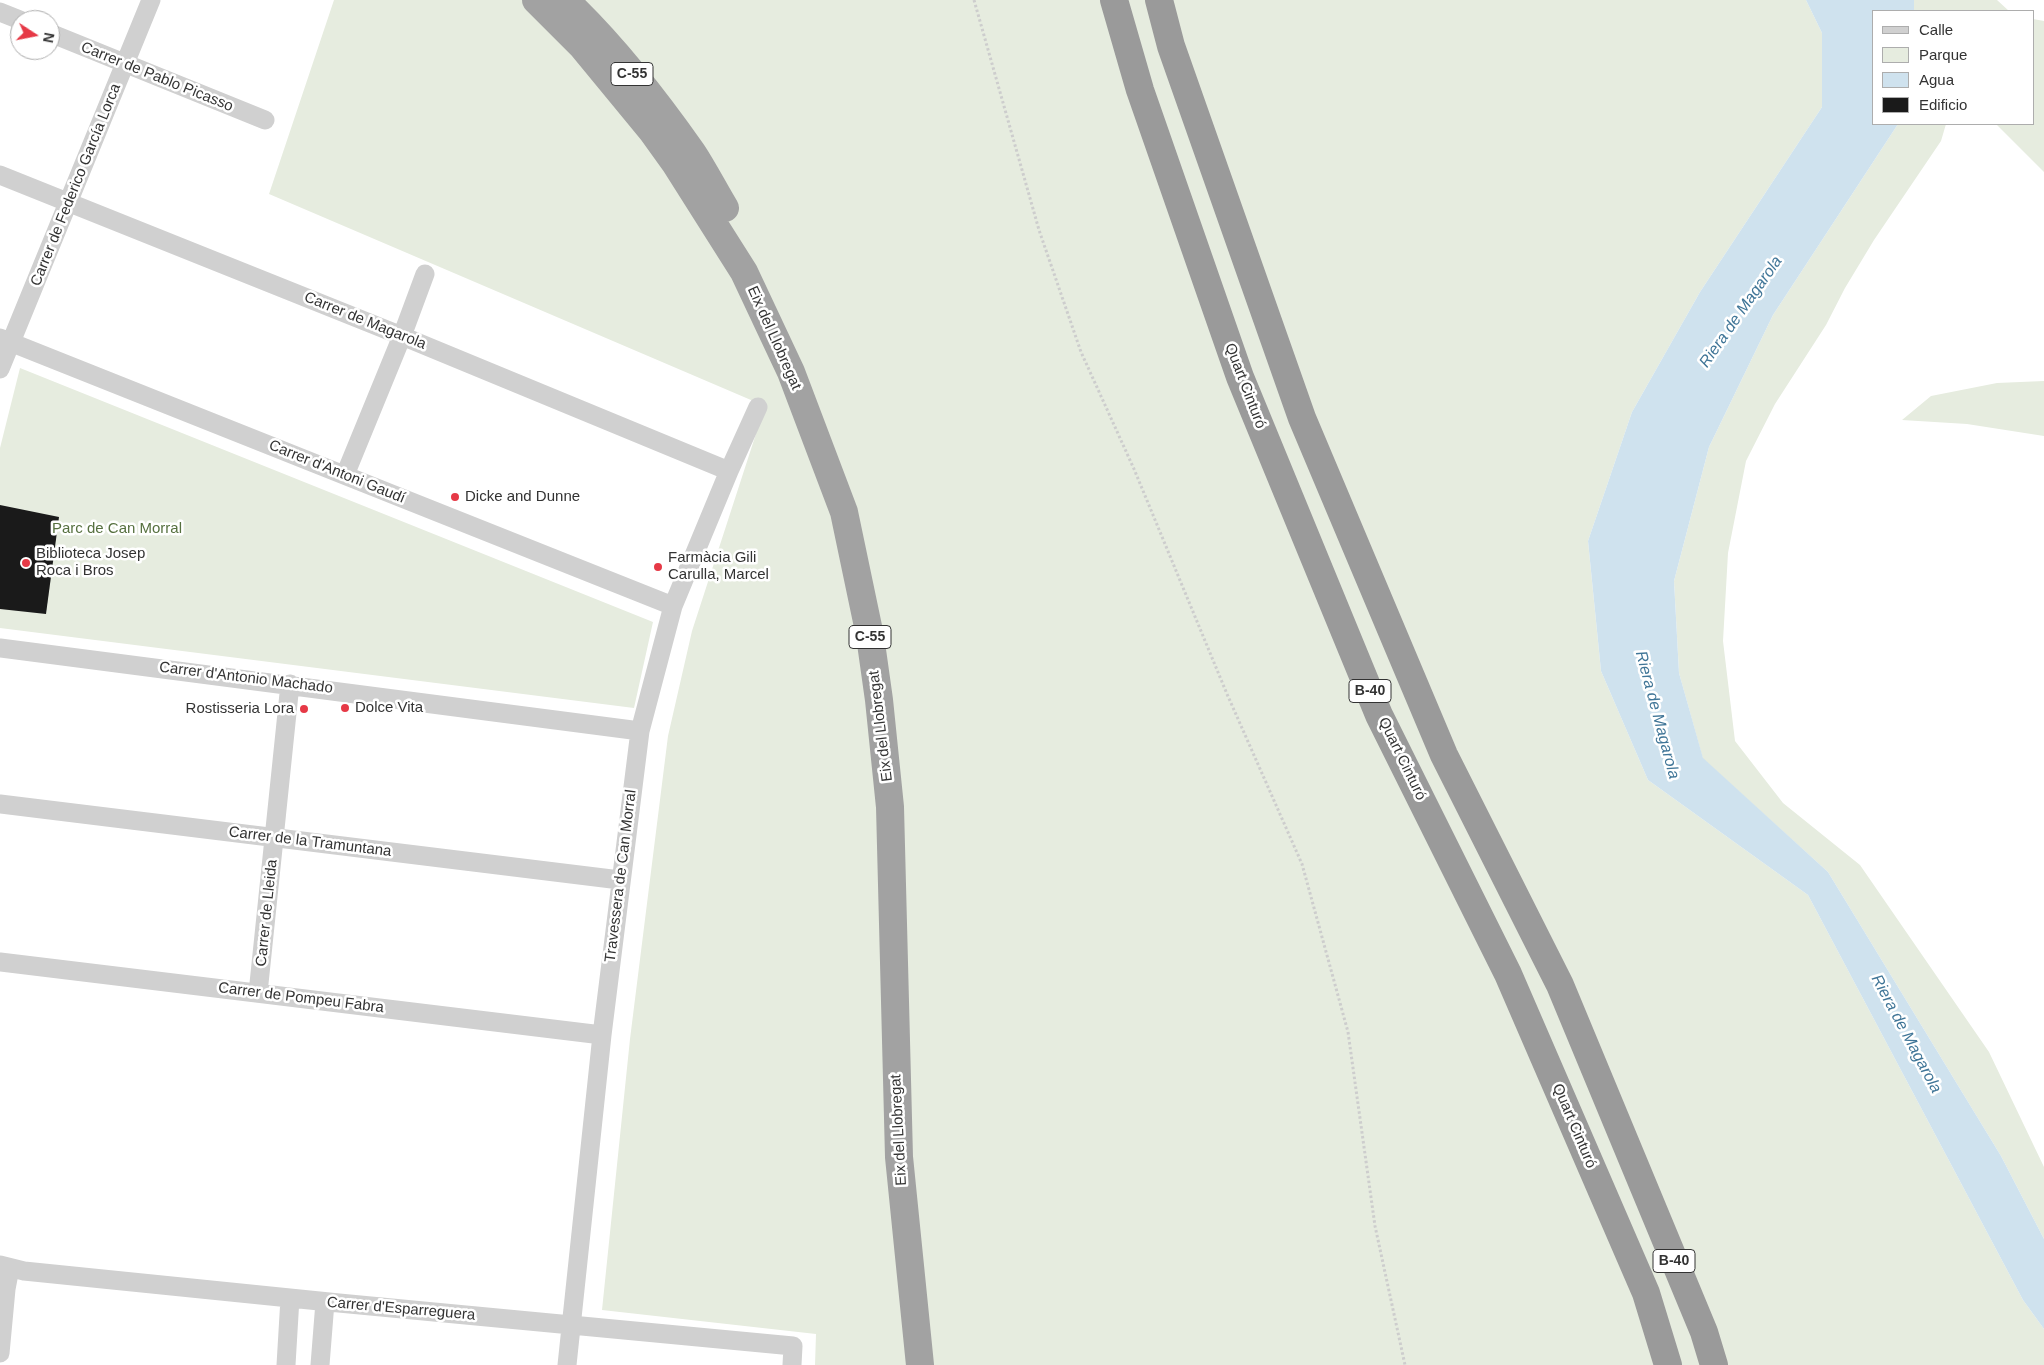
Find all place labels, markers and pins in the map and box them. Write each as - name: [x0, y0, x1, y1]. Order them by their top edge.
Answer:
- place label: Dicke and Dunne: [465, 488, 580, 506]
- marker: Dicke and Dunne: [449, 491, 461, 503]
- place label: Biblioteca Josep Roca i Bros: [36, 545, 145, 580]
- place label: Farmàcia Gili Carulla, Marcel: [668, 549, 769, 584]
- marker: Biblioteca Josep Roca i Bros: [20, 557, 32, 569]
- marker: Farmàcia Gili Carulla, Marcel: [652, 561, 664, 573]
- place label: Dolce Vita: [355, 699, 423, 717]
- place label: Rostisseria Lora: [186, 700, 294, 718]
- marker: Dolce Vita: [339, 702, 351, 714]
- marker: Rostisseria Lora: [298, 703, 310, 715]

